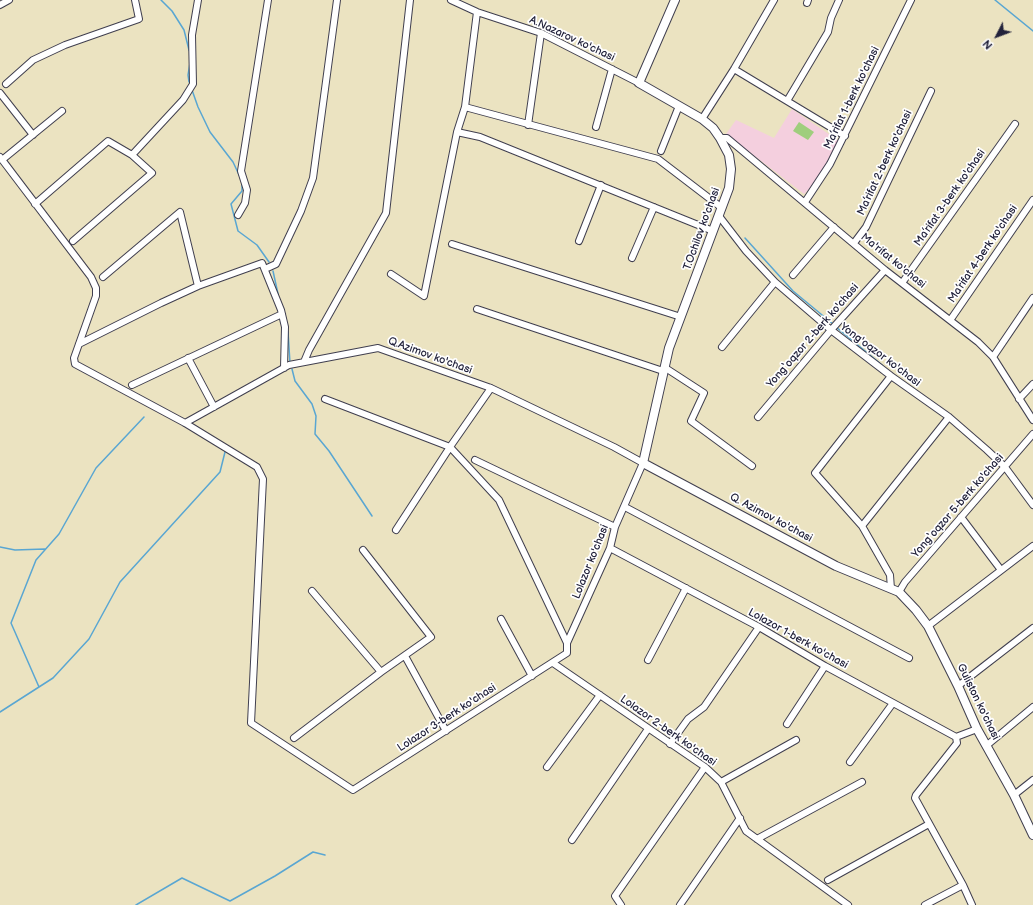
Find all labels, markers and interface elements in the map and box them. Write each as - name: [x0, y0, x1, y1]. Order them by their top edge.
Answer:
- street label: A.Nazarov ko'chasi: [527, 13, 617, 65]
- north arrow: [977, 16, 1017, 56]
- text: N: [980, 37, 995, 52]
- street label: Ma’rifat 1-berk ko'chasi: [821, 45, 883, 151]
- street label: Ma’rifat 2-berk ko'chasi: [855, 108, 915, 218]
- street label: Ma’rifat 3-berk ko'chasi: [912, 147, 988, 249]
- street label: T.Ochilov ko'chasi: [681, 186, 723, 272]
- street label: Ma’rifat 4-berk ko'chasi: [945, 203, 1021, 305]
- street label: Ma'rifat ko'chasi: [858, 231, 928, 291]
- street label: Yong‘oqzor 2-berk ko'chasi: [764, 281, 862, 391]
- street label: Yong'oqzor ko'chasi: [837, 320, 923, 390]
- street label: Q.Azimov ko'chasi: [386, 335, 474, 377]
- street label: Yong‘oqzor 5-berk ko'chasi: [909, 451, 1007, 561]
- street label: Q. Azimov ko'chasi: [727, 491, 815, 545]
- street label: Lolazor ko'chasi: [570, 523, 612, 601]
- street label: Lolazor 1-berk ko'chasi: [746, 606, 850, 672]
- street label: Guliston ko'chasi: [954, 662, 1002, 742]
- street label: Lolazor 3-berk ko'chasi: [395, 681, 499, 755]
- street label: Lolazor 2-berk ko'chasi: [617, 693, 719, 769]

